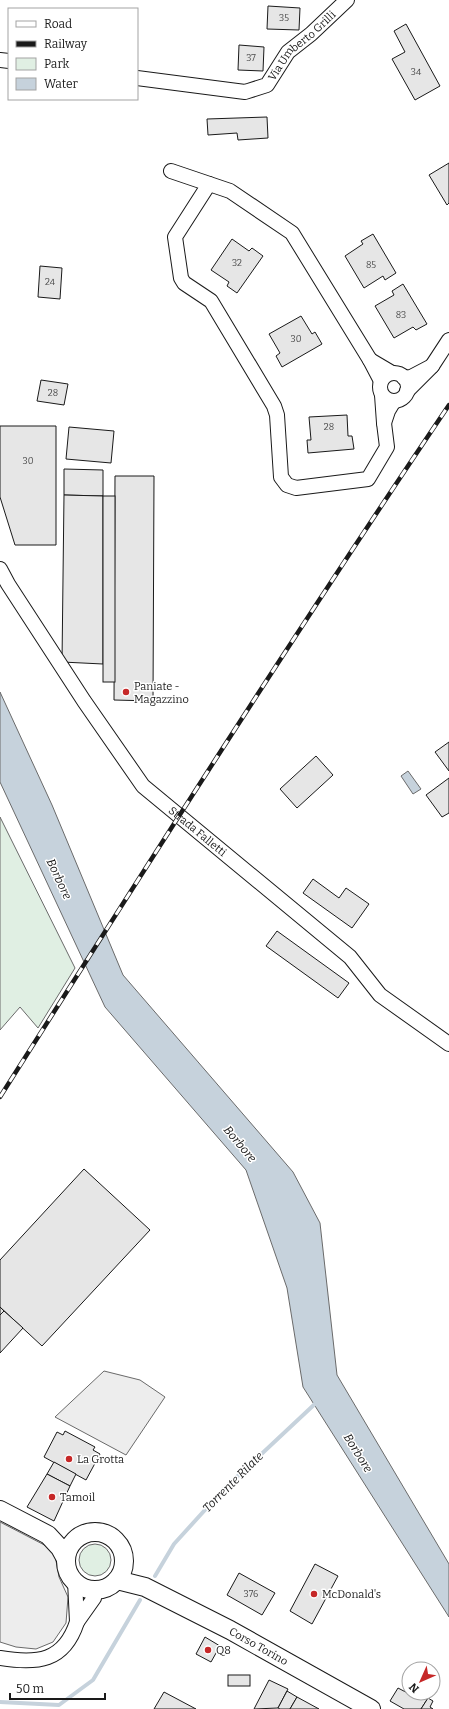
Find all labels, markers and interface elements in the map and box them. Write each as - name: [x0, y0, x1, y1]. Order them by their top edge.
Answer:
- legend: [8, 8, 138, 100]
- street label: Via Umberto Grilli: [266, 8, 339, 83]
- house number: 35: [279, 13, 289, 23]
- text: Road: [44, 17, 72, 31]
- text: Railway: [44, 37, 88, 51]
- house number: 37: [246, 53, 256, 63]
- text: Park: [44, 57, 70, 71]
- house number: 34: [411, 67, 422, 77]
- text: Water: [44, 77, 79, 91]
- house number: 32: [232, 258, 242, 268]
- house number: 85: [366, 260, 376, 270]
- house number: 24: [45, 277, 56, 287]
- house number: 83: [396, 310, 406, 320]
- house number: 30: [291, 334, 302, 344]
- house number: 28: [48, 388, 58, 398]
- house number: 28: [324, 422, 334, 432]
- house number: 30: [23, 456, 34, 466]
- place label: Paniate - Magazzino: [134, 680, 189, 706]
- marker: Paniate - Magazzino: [121, 687, 131, 697]
- street label: Strada Falletti: [166, 804, 230, 860]
- water label: Borbore: [44, 856, 74, 902]
- water label: Borbore: [221, 1123, 259, 1165]
- water label: Borbore: [341, 1431, 375, 1475]
- water label: Torrente Rilate: [200, 1449, 266, 1515]
- place label: La Grotta: [77, 1453, 124, 1466]
- marker: La Grotta: [64, 1454, 74, 1464]
- place label: Tamoil: [60, 1491, 95, 1504]
- marker: Tamoil: [47, 1492, 57, 1502]
- place label: McDonald's: [322, 1588, 381, 1601]
- house number: 376: [244, 1589, 258, 1599]
- marker: McDonald's: [309, 1589, 319, 1599]
- street label: Corso Torino: [227, 1625, 290, 1668]
- place label: Q8: [216, 1644, 231, 1657]
- marker: Q8: [203, 1645, 213, 1655]
- north arrow: [401, 1661, 441, 1701]
- scale bar: [10, 1675, 105, 1701]
- text: N: [406, 1680, 422, 1695]
- text: 50 m: [16, 1682, 45, 1696]

